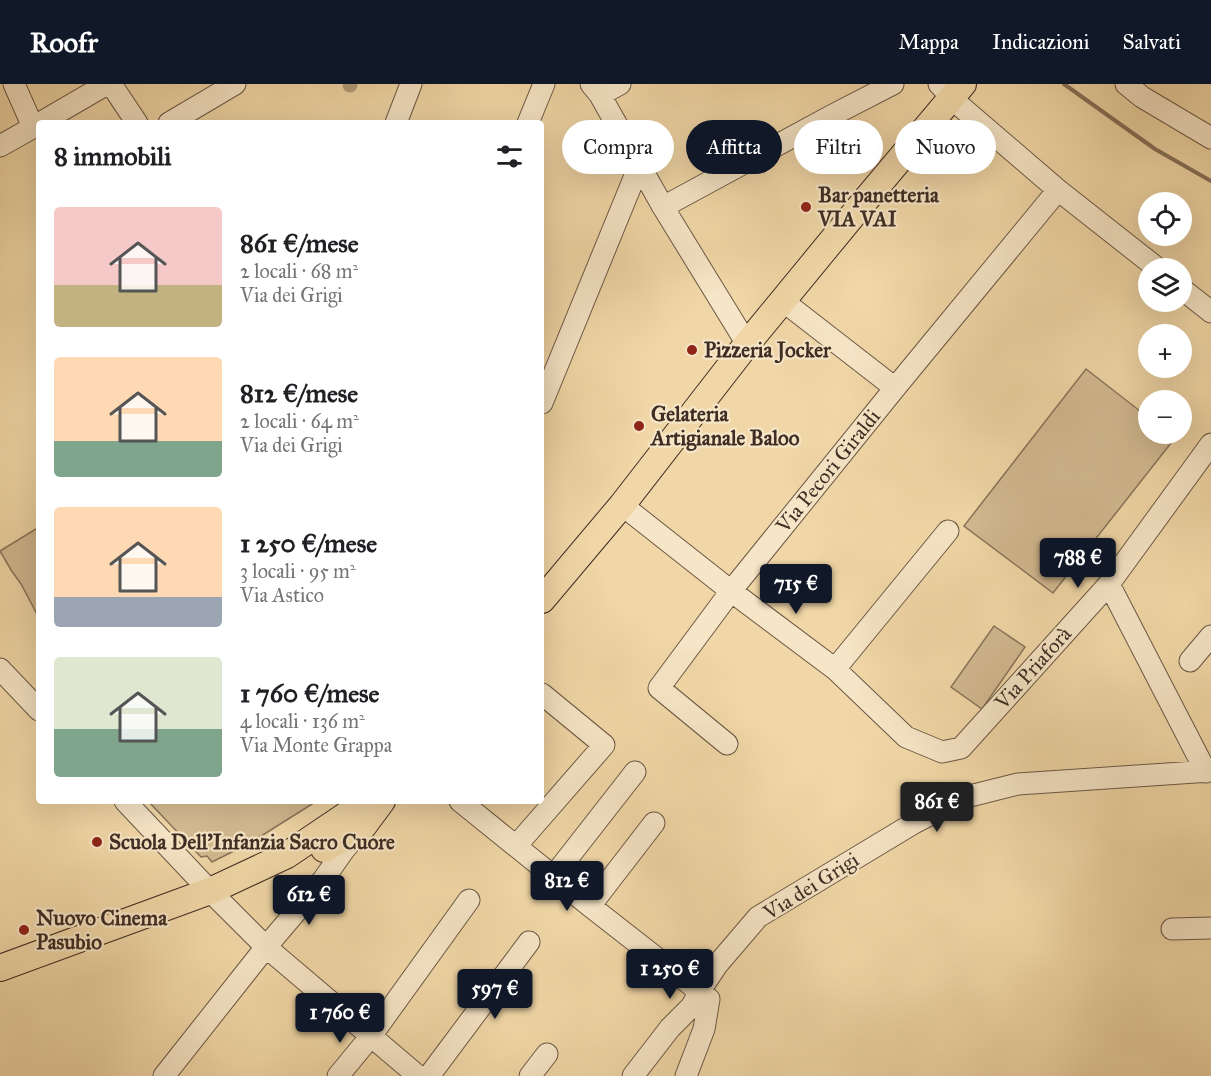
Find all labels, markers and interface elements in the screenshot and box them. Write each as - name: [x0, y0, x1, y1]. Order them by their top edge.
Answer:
- text: Roofr: [30, 25, 98, 60]
- text: Mappa: [899, 29, 959, 55]
- text: Indicazioni: [992, 29, 1090, 55]
- text: Salvati: [1123, 29, 1181, 55]
- chip: Compra: [562, 120, 674, 174]
- chip: Affitta: [686, 120, 782, 174]
- chip: Filtri: [794, 120, 883, 174]
- chip: Nuovo: [895, 120, 996, 174]
- text: 8 immobili: [54, 140, 171, 172]
- icon: filters: [493, 140, 526, 173]
- place label: Bar panetteria VIA VAI: [817, 182, 940, 232]
- map controls: [1138, 192, 1192, 444]
- button: locate: [1138, 192, 1192, 246]
- marker: Bar panetteria VIA VAI: [799, 200, 813, 214]
- text: 861 €/mese: [240, 227, 359, 259]
- icon: home: [102, 231, 174, 303]
- button: layers: [1138, 258, 1192, 312]
- text: 2 locali · 68 m²: [240, 259, 358, 283]
- text: Via dei Grigi: [240, 283, 343, 307]
- button: +: [1138, 324, 1192, 378]
- place label: Pizzeria Jocker: [704, 337, 832, 364]
- marker: Pizzeria Jocker: [685, 343, 699, 357]
- text: 812 €/mese: [240, 377, 358, 409]
- icon: home: [102, 381, 174, 453]
- button: −: [1138, 390, 1192, 444]
- place label: Gelateria Artigianale Baloo: [649, 401, 800, 451]
- street label: Via Pecori Giraldi: [770, 404, 886, 539]
- text: 2 locali · 64 m²: [240, 409, 359, 433]
- marker: Gelateria Artigianale Baloo: [632, 419, 646, 433]
- text: Via dei Grigi: [240, 433, 343, 457]
- text: 1 250 €/mese: [240, 527, 377, 559]
- icon: home: [102, 531, 174, 603]
- pin: 788 €: [1036, 538, 1120, 589]
- text: 788 €: [1054, 545, 1102, 569]
- text: 3 locali · 95 m²: [240, 559, 356, 583]
- pin: 715 €: [754, 564, 838, 615]
- text: 715 €: [774, 571, 818, 595]
- text: Via Astico: [240, 583, 324, 607]
- street label: Via Priaforà: [988, 621, 1077, 716]
- text: 1 760 €/mese: [240, 677, 379, 709]
- icon: home: [102, 681, 174, 753]
- text: 4 locali · 136 m²: [240, 709, 365, 733]
- text: Via Monte Grappa: [240, 733, 392, 757]
- pin: 861 €: [895, 782, 979, 833]
- text: 861 €: [914, 789, 960, 813]
- place label: Scuola Dell'Infanzia Sacro Cuore: [109, 829, 395, 855]
- marker: Scuola Dell'Infanzia Sacro Cuore: [90, 835, 104, 849]
- street label: Via dei Grigi: [758, 846, 864, 926]
- pin: 812 €: [525, 861, 609, 912]
- text: 812 €: [545, 868, 589, 892]
- pin: 612 €: [267, 875, 351, 926]
- text: 612 €: [287, 882, 331, 906]
- place label: Nuovo Cinema Pasubio: [36, 905, 168, 955]
- marker: Nuovo Cinema Pasubio: [17, 923, 31, 937]
- pin: 1 250 €: [615, 949, 725, 1000]
- text: 1 250 €: [640, 956, 700, 980]
- pin: 597 €: [453, 969, 537, 1020]
- text: 597 €: [471, 976, 519, 1000]
- pin: 1 760 €: [285, 993, 395, 1044]
- text: 1 760 €: [309, 1000, 371, 1024]

